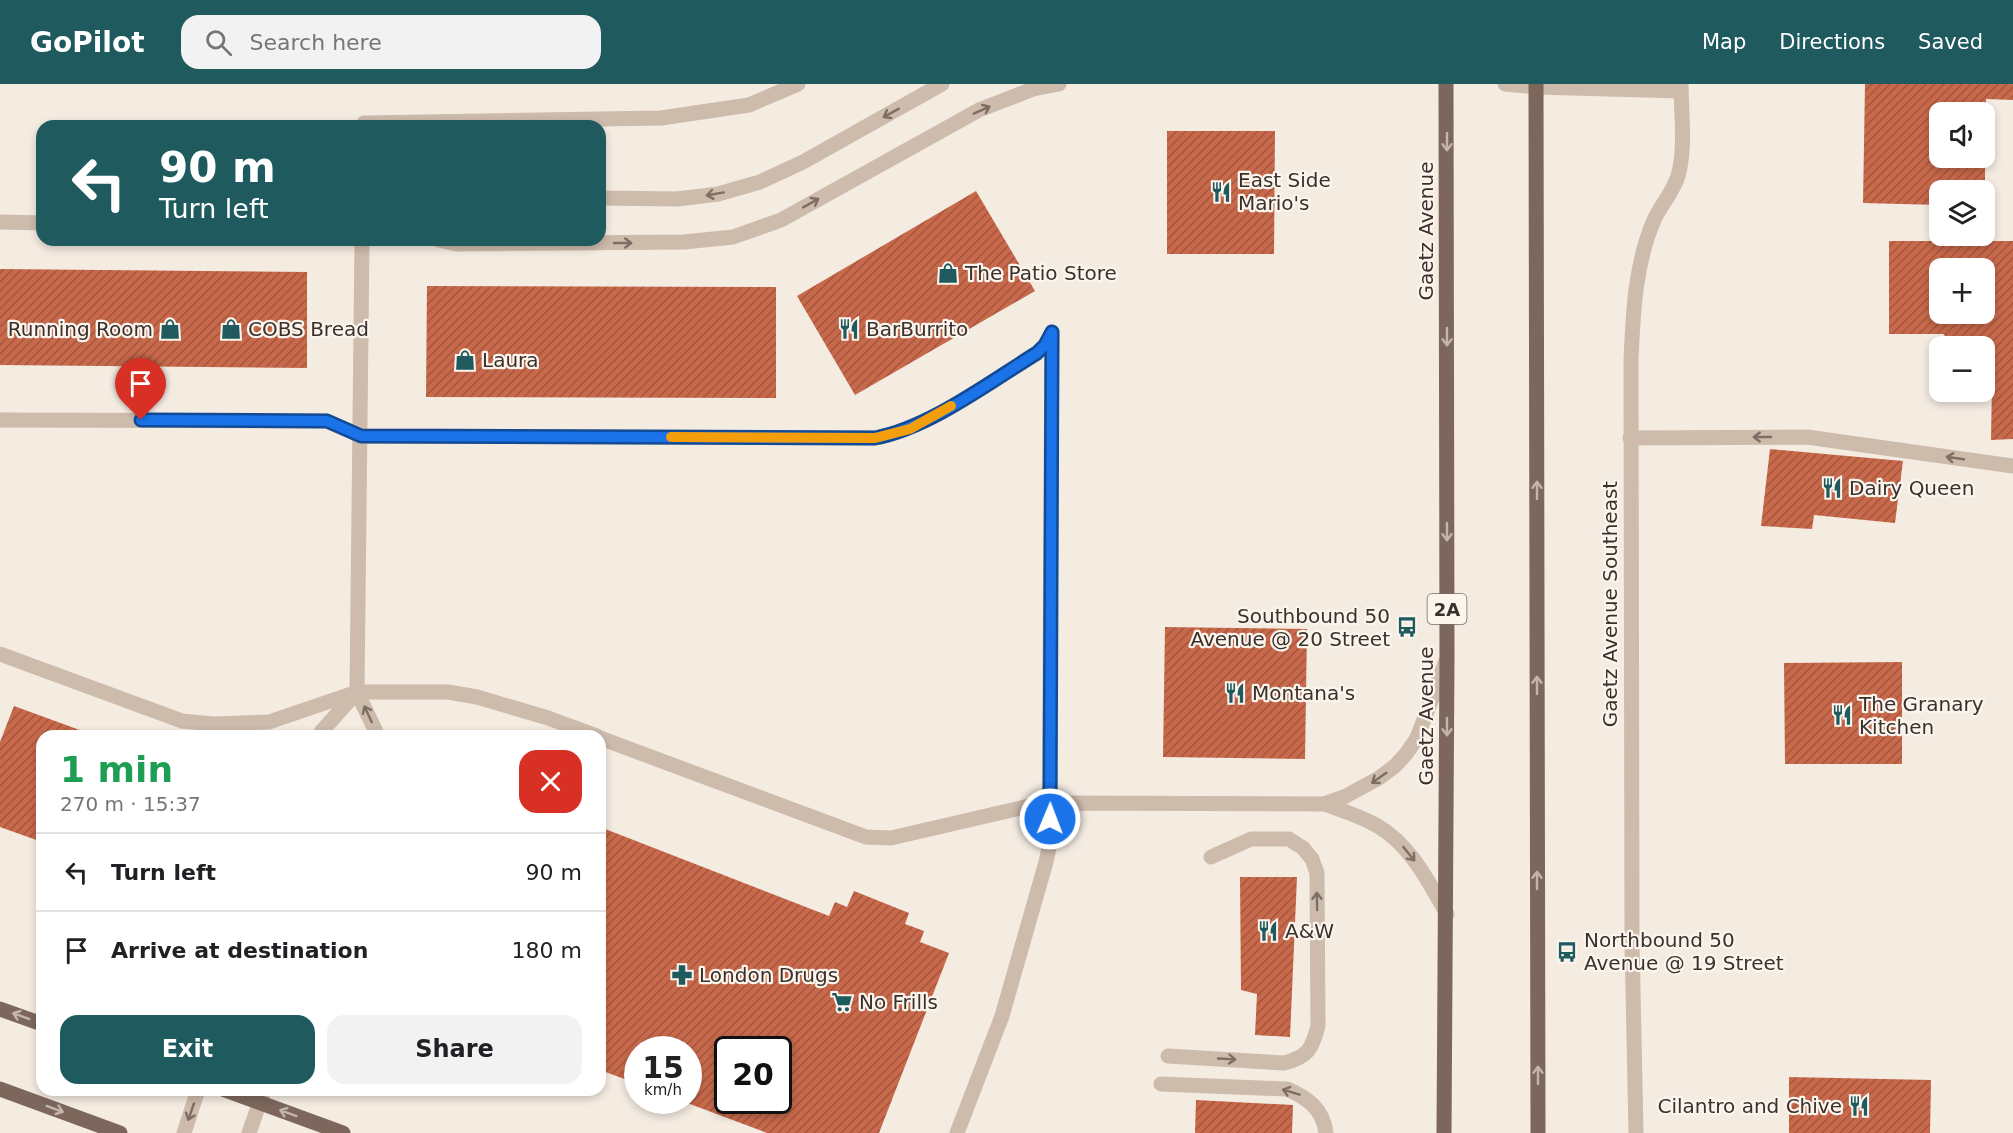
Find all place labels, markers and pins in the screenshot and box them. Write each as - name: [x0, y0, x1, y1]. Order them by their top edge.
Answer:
- place label: East Side Mario's: [1238, 168, 1331, 215]
- restaurant icon: East Side Mario's: [1209, 180, 1233, 204]
- shop icon: The Patio Store: [936, 261, 960, 285]
- place label: The Patio Store: [964, 261, 1117, 285]
- place label: Running Room: [8, 317, 153, 341]
- shop icon: Running Room: [158, 317, 182, 341]
- shop icon: COBS Bread: [219, 317, 243, 341]
- place label: COBS Bread: [248, 317, 369, 341]
- restaurant icon: BarBurrito: [837, 317, 861, 341]
- place label: BarBurrito: [866, 317, 968, 341]
- shop icon: Laura: [453, 348, 477, 372]
- place label: Laura: [482, 348, 539, 372]
- pin: [115, 358, 166, 420]
- restaurant icon: Dairy Queen: [1820, 476, 1844, 500]
- place label: Dairy Queen: [1849, 476, 1974, 500]
- place label: Southbound 50 Avenue @ 20 Street: [1190, 604, 1390, 651]
- bus stop icon: Southbound 50 Avenue @ 20 Street: [1395, 615, 1419, 639]
- restaurant icon: Montana's: [1223, 681, 1247, 705]
- place label: Montana's: [1252, 681, 1355, 705]
- place label: The Granary Kitchen: [1858, 692, 1984, 739]
- restaurant icon: The Granary Kitchen: [1830, 703, 1854, 727]
- restaurant icon: A&W: [1256, 919, 1280, 943]
- place label: A&W: [1285, 919, 1334, 943]
- place label: Northbound 50 Avenue @ 19 Street: [1584, 928, 1784, 975]
- bus stop icon: Northbound 50 Avenue @ 19 Street: [1555, 940, 1579, 964]
- pharmacy icon: London Drugs: [670, 963, 694, 987]
- place label: London Drugs: [699, 963, 838, 987]
- supermarket icon: No Frills: [830, 990, 854, 1014]
- place label: No Frills: [859, 990, 938, 1014]
- place label: Cilantro and Chive: [1657, 1094, 1842, 1118]
- restaurant icon: Cilantro and Chive: [1847, 1094, 1871, 1118]

